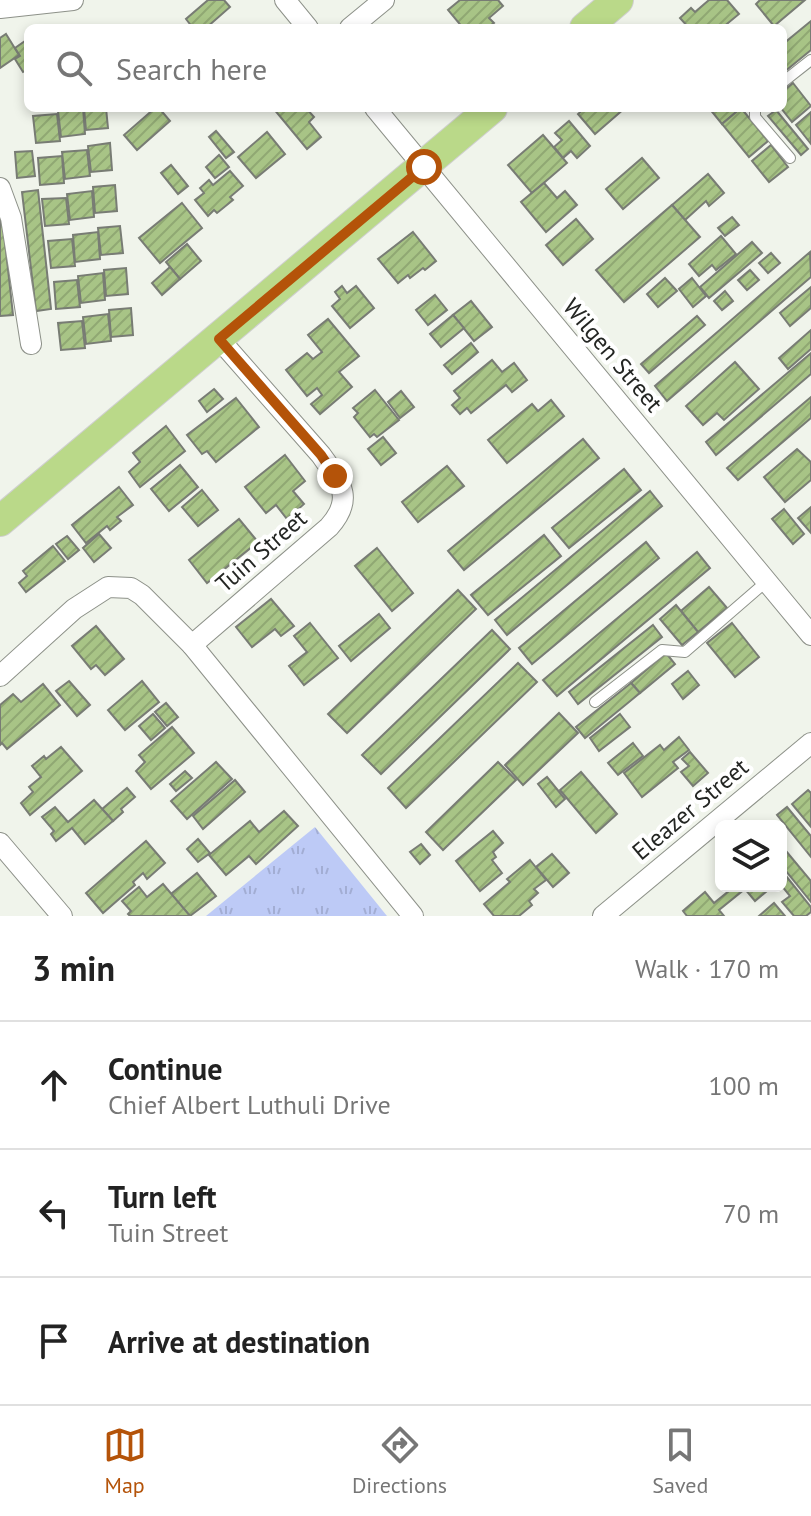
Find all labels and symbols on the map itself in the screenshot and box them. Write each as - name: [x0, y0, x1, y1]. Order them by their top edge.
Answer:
- route start: [406, 149, 442, 185]
- street label: Wilgen Street: [556, 292, 670, 418]
- route end: [317, 458, 353, 494]
- street label: Tuin Street: [209, 503, 313, 599]
- street label: Eleazer Street: [626, 751, 754, 867]

